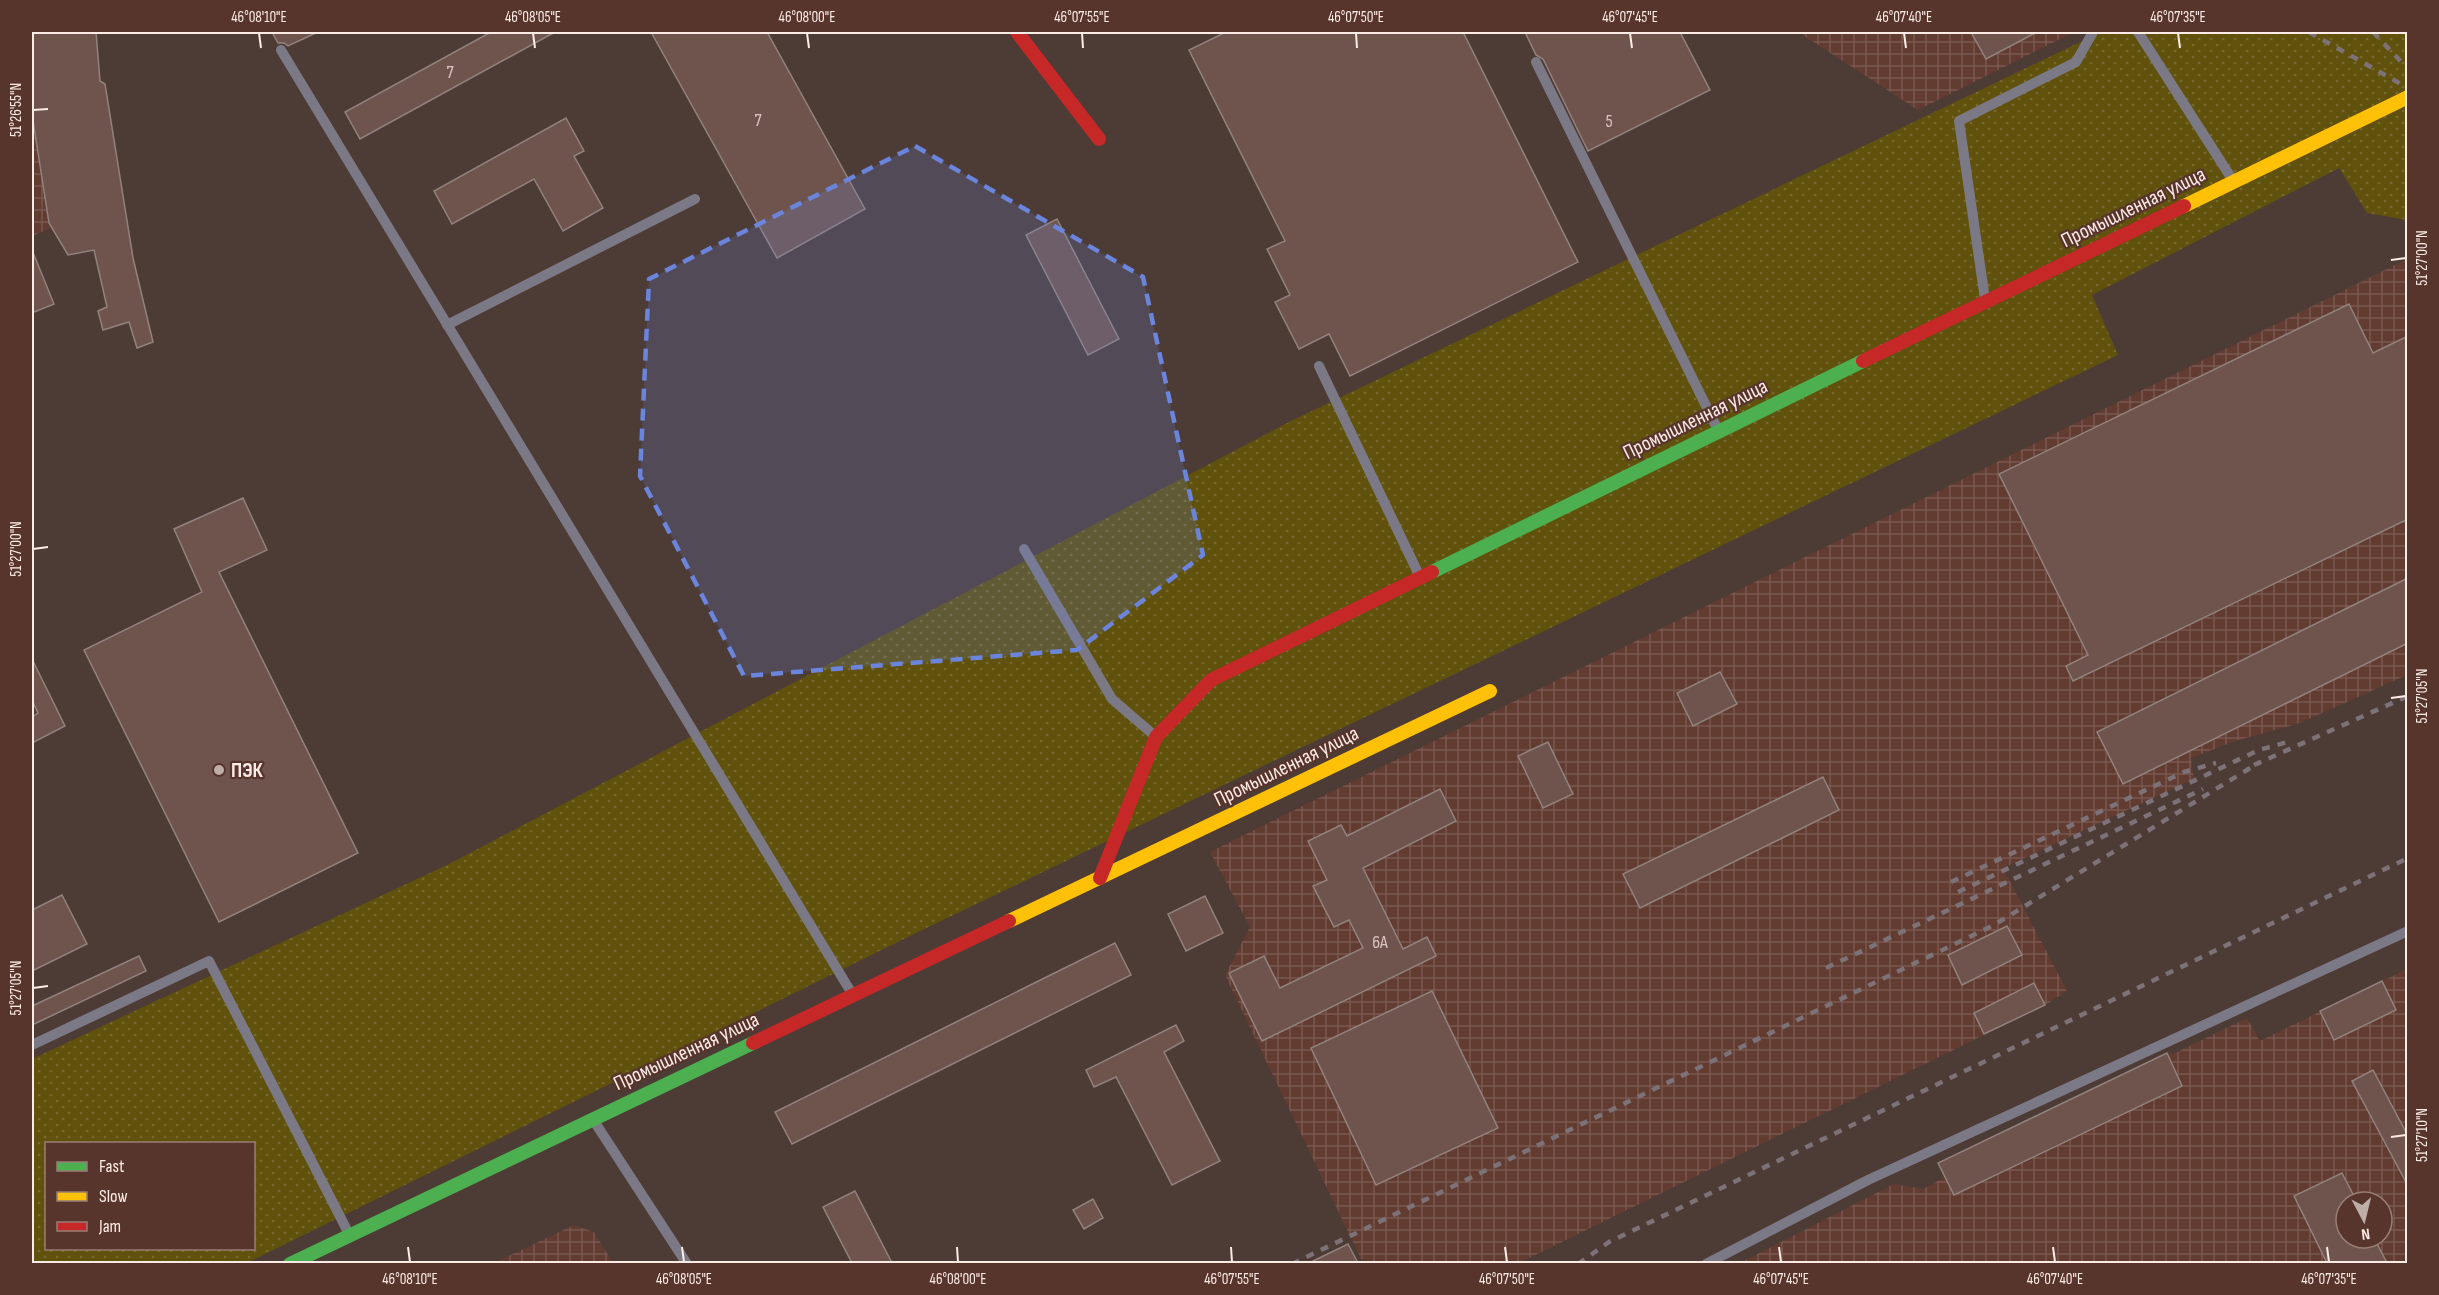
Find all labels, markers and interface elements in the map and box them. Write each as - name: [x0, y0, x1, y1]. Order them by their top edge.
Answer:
- text: 46°08'10"E: [231, 8, 287, 27]
- text: 46°08'05"E: [505, 8, 561, 27]
- text: 46°08'00"E: [779, 8, 835, 27]
- text: 46°07'55"E: [1054, 8, 1110, 27]
- text: 46°07'50"E: [1328, 8, 1384, 27]
- text: 46°07'45"E: [1602, 8, 1658, 27]
- text: 46°07'40"E: [1876, 8, 1932, 27]
- text: 46°07'35"E: [2150, 8, 2206, 27]
- house number: 7: [446, 62, 454, 83]
- text: 51°26'55"N: [7, 83, 26, 137]
- house number: 7: [754, 110, 762, 131]
- house number: 5: [1605, 111, 1613, 132]
- street label: Промышленная улица: [2057, 162, 2210, 253]
- text: 51°27'00"N: [2413, 230, 2432, 286]
- street label: Промышленная улица: [1619, 374, 1772, 465]
- text: 51°27'00"N: [7, 521, 26, 577]
- text: 51°27'05"N: [2413, 669, 2432, 723]
- street label: Промышленная улица: [1210, 721, 1363, 812]
- place label: ПЭК: [231, 758, 264, 783]
- marker: ПЭК: [212, 763, 226, 777]
- house number: 6А: [1372, 932, 1388, 953]
- text: 51°27'05"N: [7, 961, 26, 1015]
- street label: Промышленная улица: [610, 1007, 763, 1096]
- text: 51°27'10"N: [2413, 1108, 2432, 1162]
- legend: [45, 1142, 255, 1250]
- text: Fast: [99, 1156, 125, 1177]
- text: Slow: [99, 1186, 128, 1207]
- north arrow: [2334, 1190, 2394, 1250]
- text: Jam: [98, 1216, 121, 1237]
- text: N: [2360, 1223, 2371, 1243]
- text: 46°08'10"E: [382, 1270, 438, 1289]
- text: 46°08'05"E: [656, 1270, 712, 1289]
- text: 46°08'00"E: [930, 1270, 986, 1289]
- text: 46°07'55"E: [1204, 1270, 1260, 1289]
- text: 46°07'50"E: [1479, 1270, 1535, 1289]
- text: 46°07'45"E: [1753, 1270, 1809, 1289]
- text: 46°07'40"E: [2027, 1270, 2083, 1289]
- text: 46°07'35"E: [2301, 1270, 2357, 1289]

